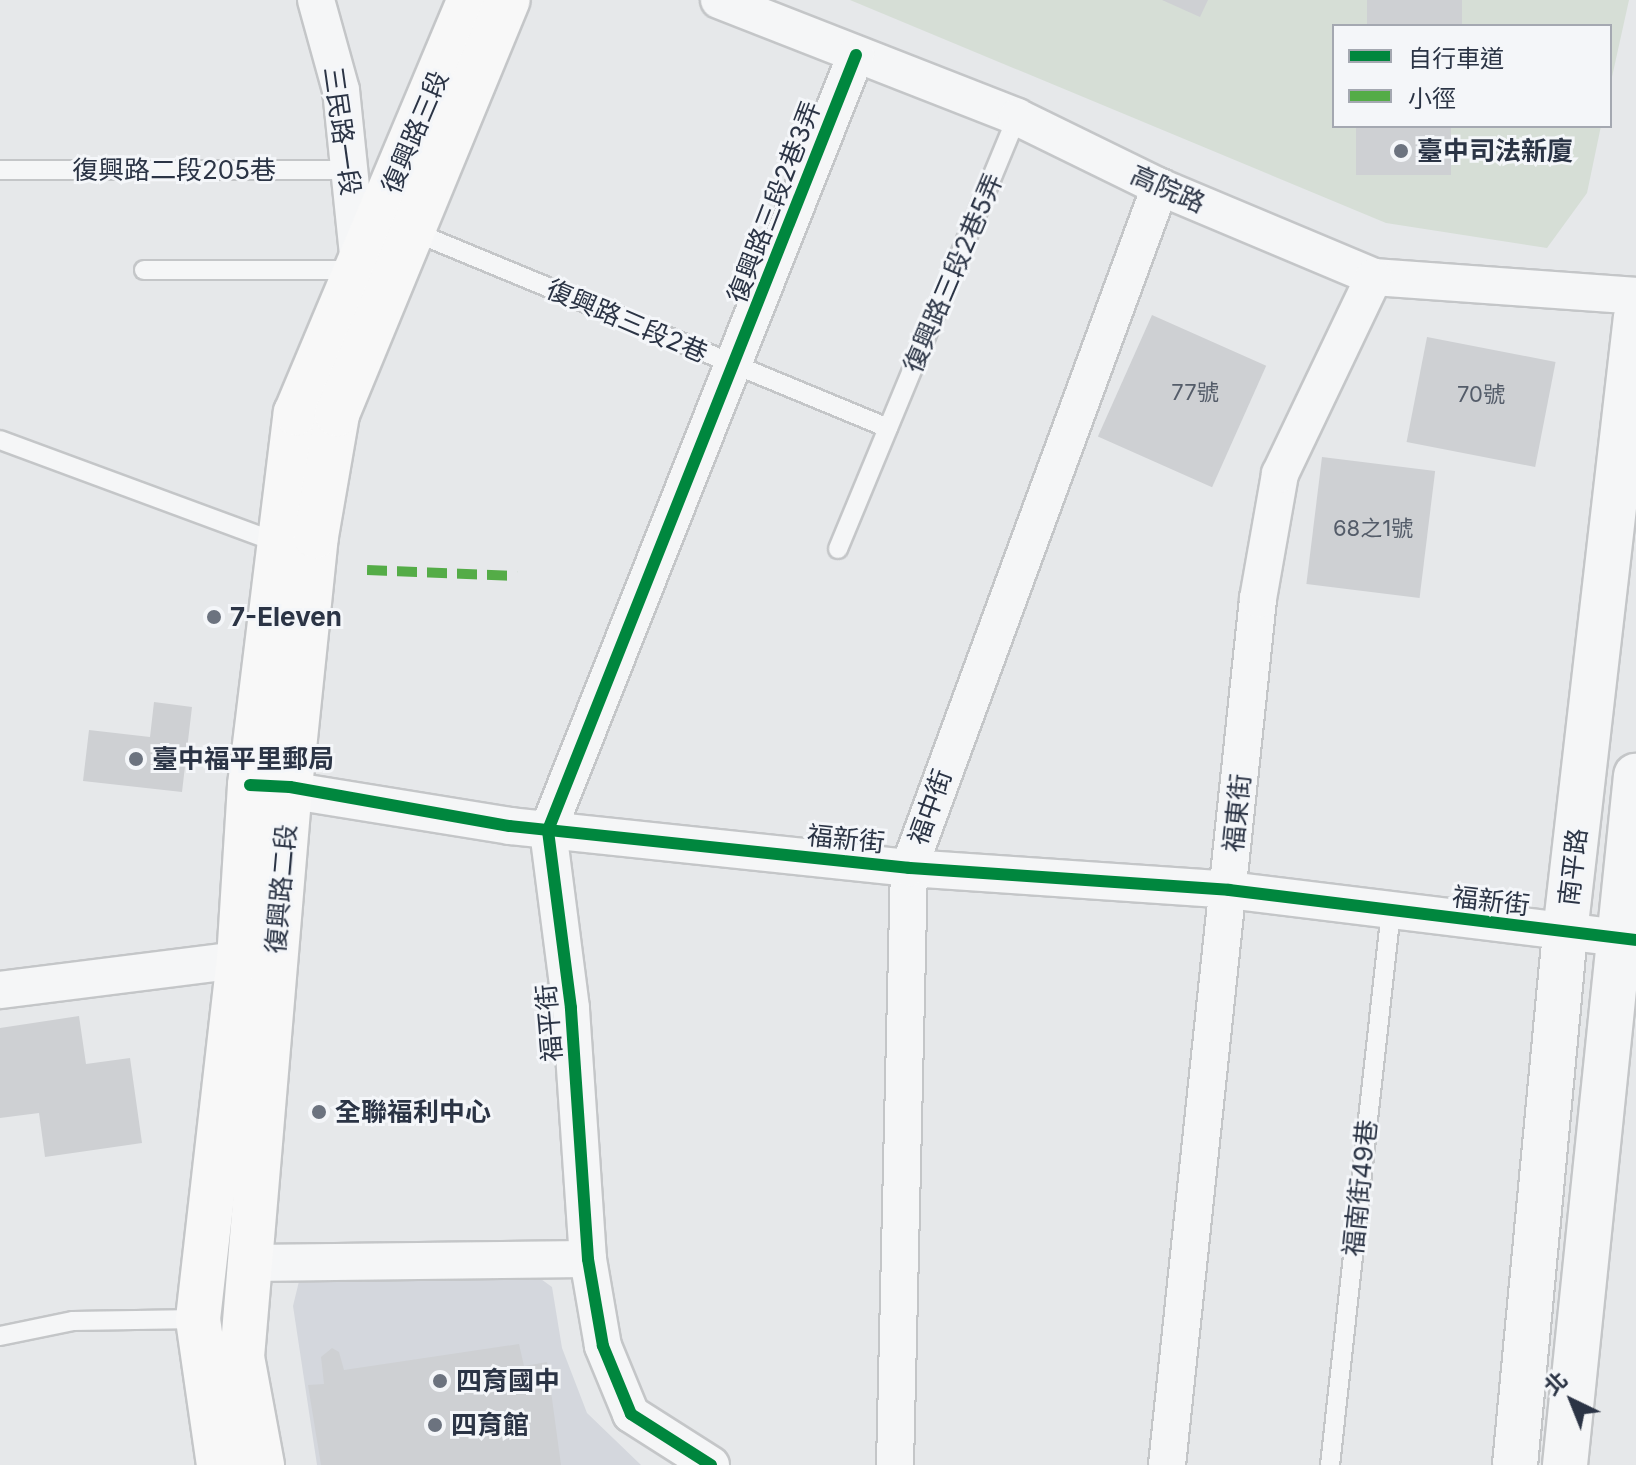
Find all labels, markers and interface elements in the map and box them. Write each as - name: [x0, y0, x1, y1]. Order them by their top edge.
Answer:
- legend: [1332, 24, 1612, 128]
- text: 自行車道: [1408, 44, 1504, 73]
- street label: 三民路一段: [318, 64, 366, 198]
- street label: 復興路三段: [375, 66, 455, 198]
- text: 小徑: [1408, 84, 1456, 113]
- street label: 復興路三段2巷3弄: [721, 97, 827, 307]
- place label: 臺中司法新廈: [1417, 135, 1573, 167]
- marker: 臺中司法新廈: [1392, 142, 1410, 160]
- street label: 復興路二段205巷: [72, 154, 276, 186]
- street label: 高院路: [1126, 159, 1210, 219]
- street label: 復興路三段2巷5弄: [897, 169, 1009, 377]
- street label: 復興路三段2巷: [542, 273, 712, 369]
- house number: 77號: [1171, 380, 1219, 406]
- house number: 70號: [1457, 382, 1505, 408]
- house number: 68之1號: [1333, 516, 1413, 542]
- place label: 7-Eleven: [230, 601, 342, 633]
- marker: 7-Eleven: [205, 608, 223, 626]
- place label: 臺中福平里郵局: [152, 743, 334, 775]
- marker: 臺中福平里郵局: [127, 750, 145, 768]
- street label: 福中街: [902, 765, 958, 849]
- street label: 福東街: [1217, 773, 1257, 853]
- street label: 福新街: [806, 819, 886, 859]
- street label: 復興路二段: [260, 823, 302, 955]
- street label: 南平路: [1553, 826, 1593, 908]
- street label: 福新街: [1450, 881, 1532, 921]
- street label: 福平街: [530, 983, 568, 1063]
- place label: 全聯福利中心: [335, 1096, 491, 1128]
- marker: 全聯福利中心: [310, 1103, 328, 1121]
- street label: 福南街49巷: [1337, 1118, 1383, 1258]
- north arrow: [1532, 1361, 1612, 1441]
- place label: 四育國中: [456, 1365, 560, 1397]
- text: 北: [1539, 1366, 1573, 1400]
- marker: 四育國中: [431, 1372, 449, 1390]
- place label: 四育館: [451, 1409, 529, 1441]
- marker: 四育館: [426, 1416, 444, 1434]

